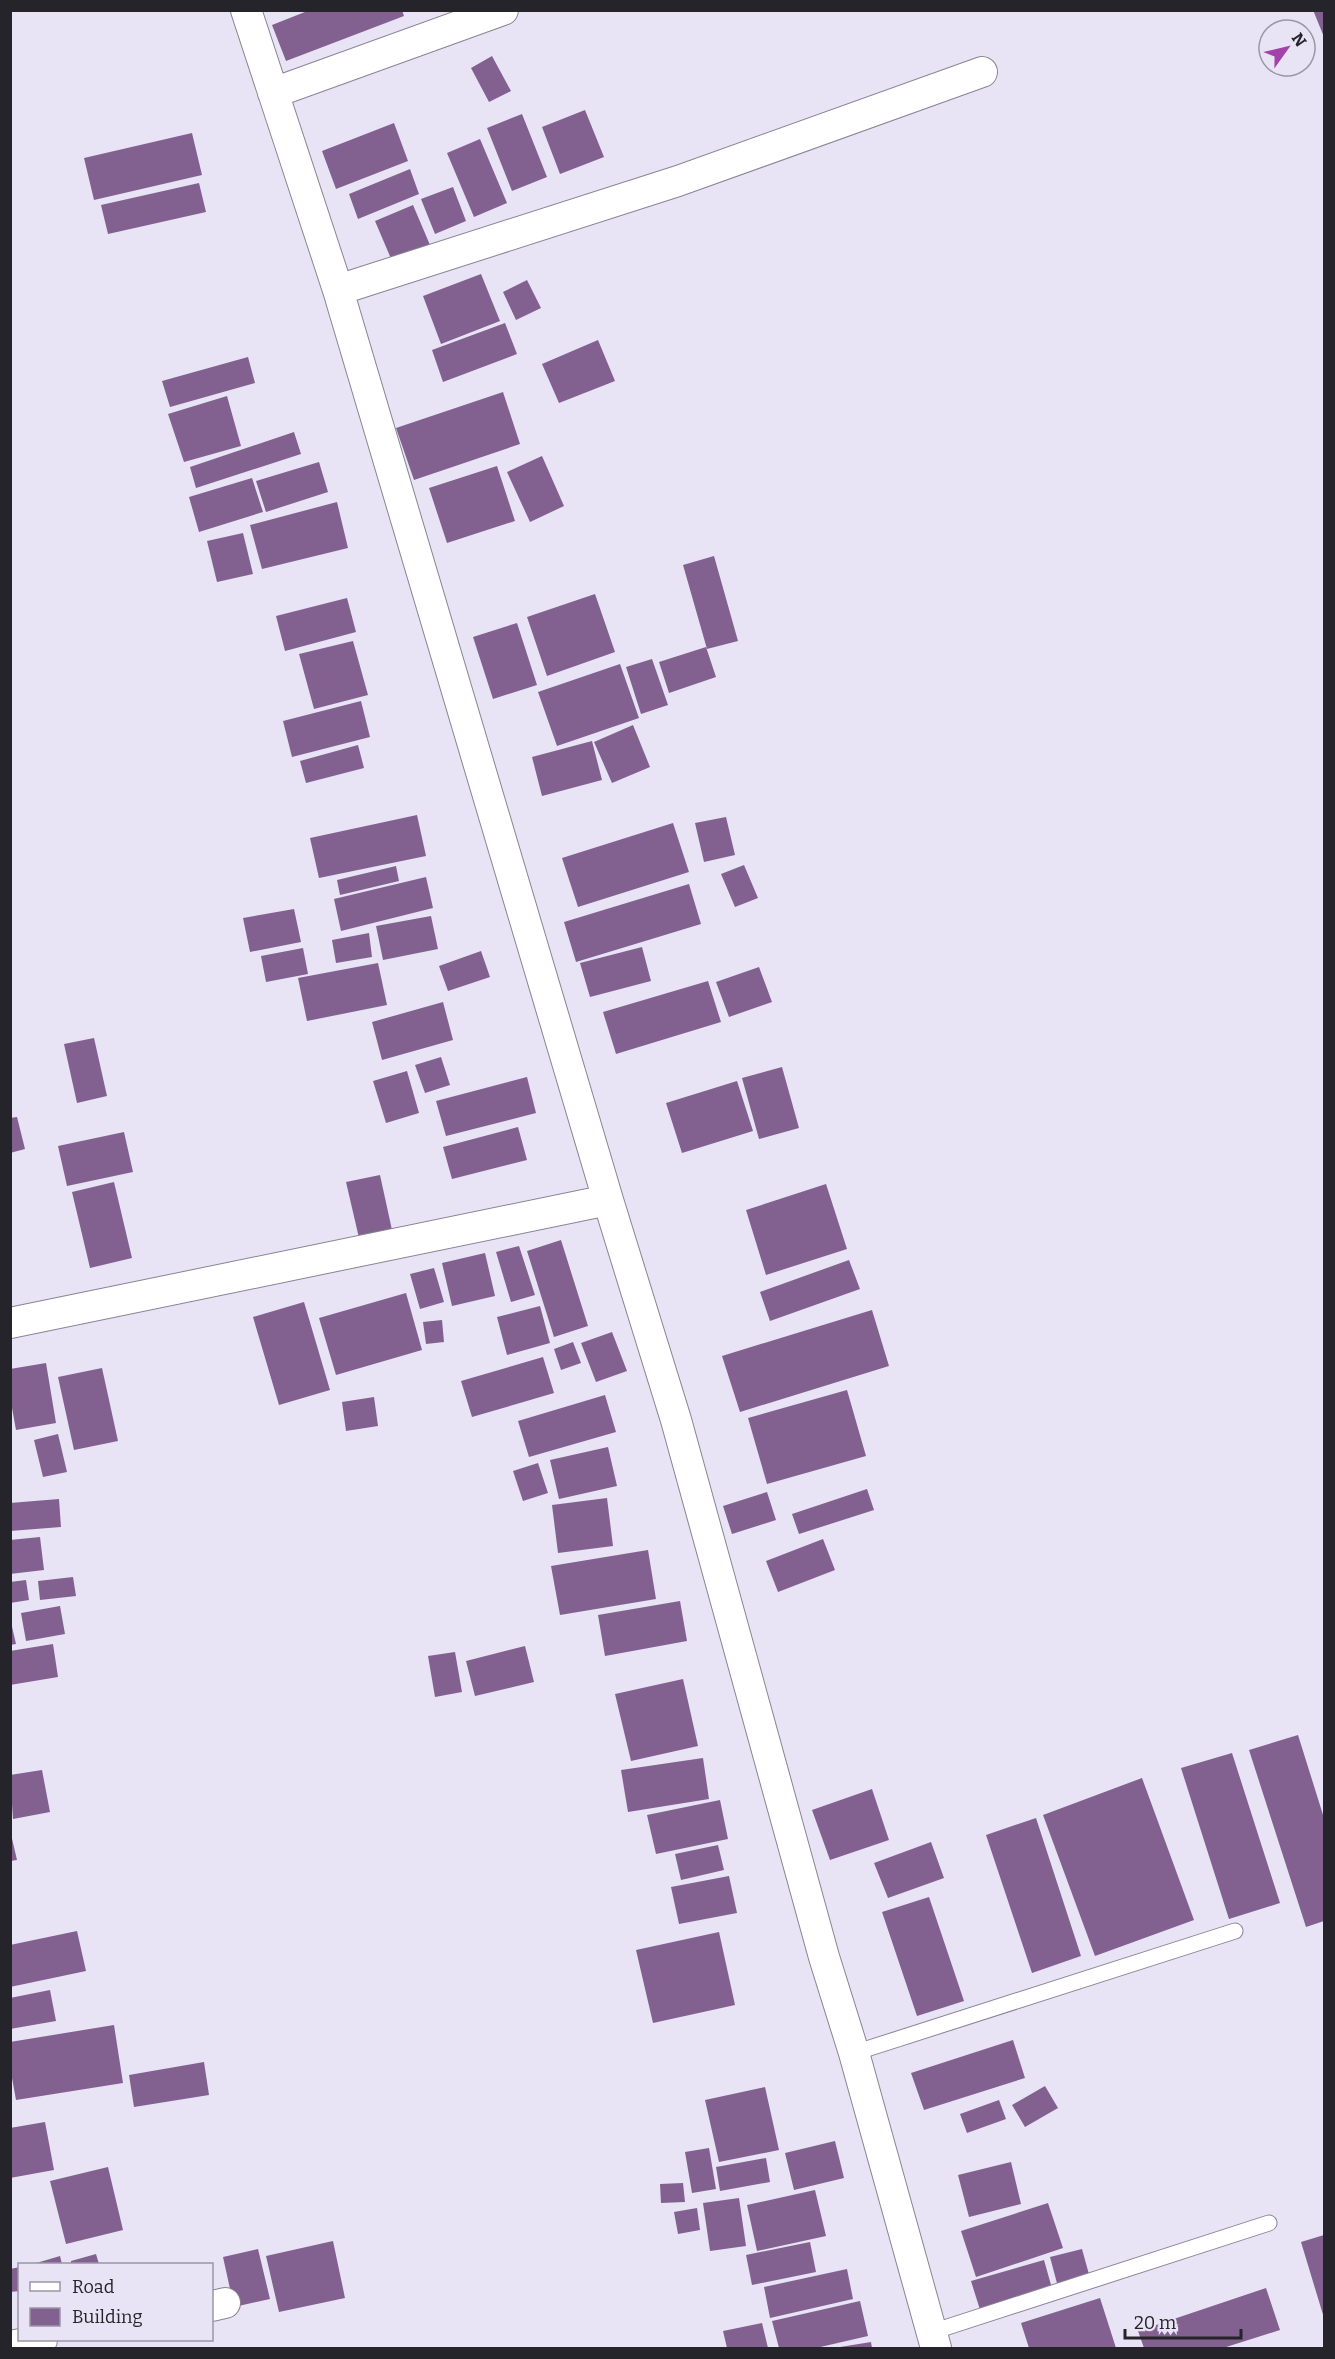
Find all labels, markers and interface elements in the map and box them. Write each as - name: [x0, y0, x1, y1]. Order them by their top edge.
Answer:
- north arrow: [1257, 18, 1317, 78]
- text: N: [1288, 29, 1310, 50]
- legend: [18, 2263, 213, 2341]
- text: Road: [72, 2276, 115, 2298]
- scale bar: [1125, 2302, 1240, 2340]
- text: Building: [72, 2306, 143, 2328]
- text: 20 m: [1134, 2312, 1176, 2334]

